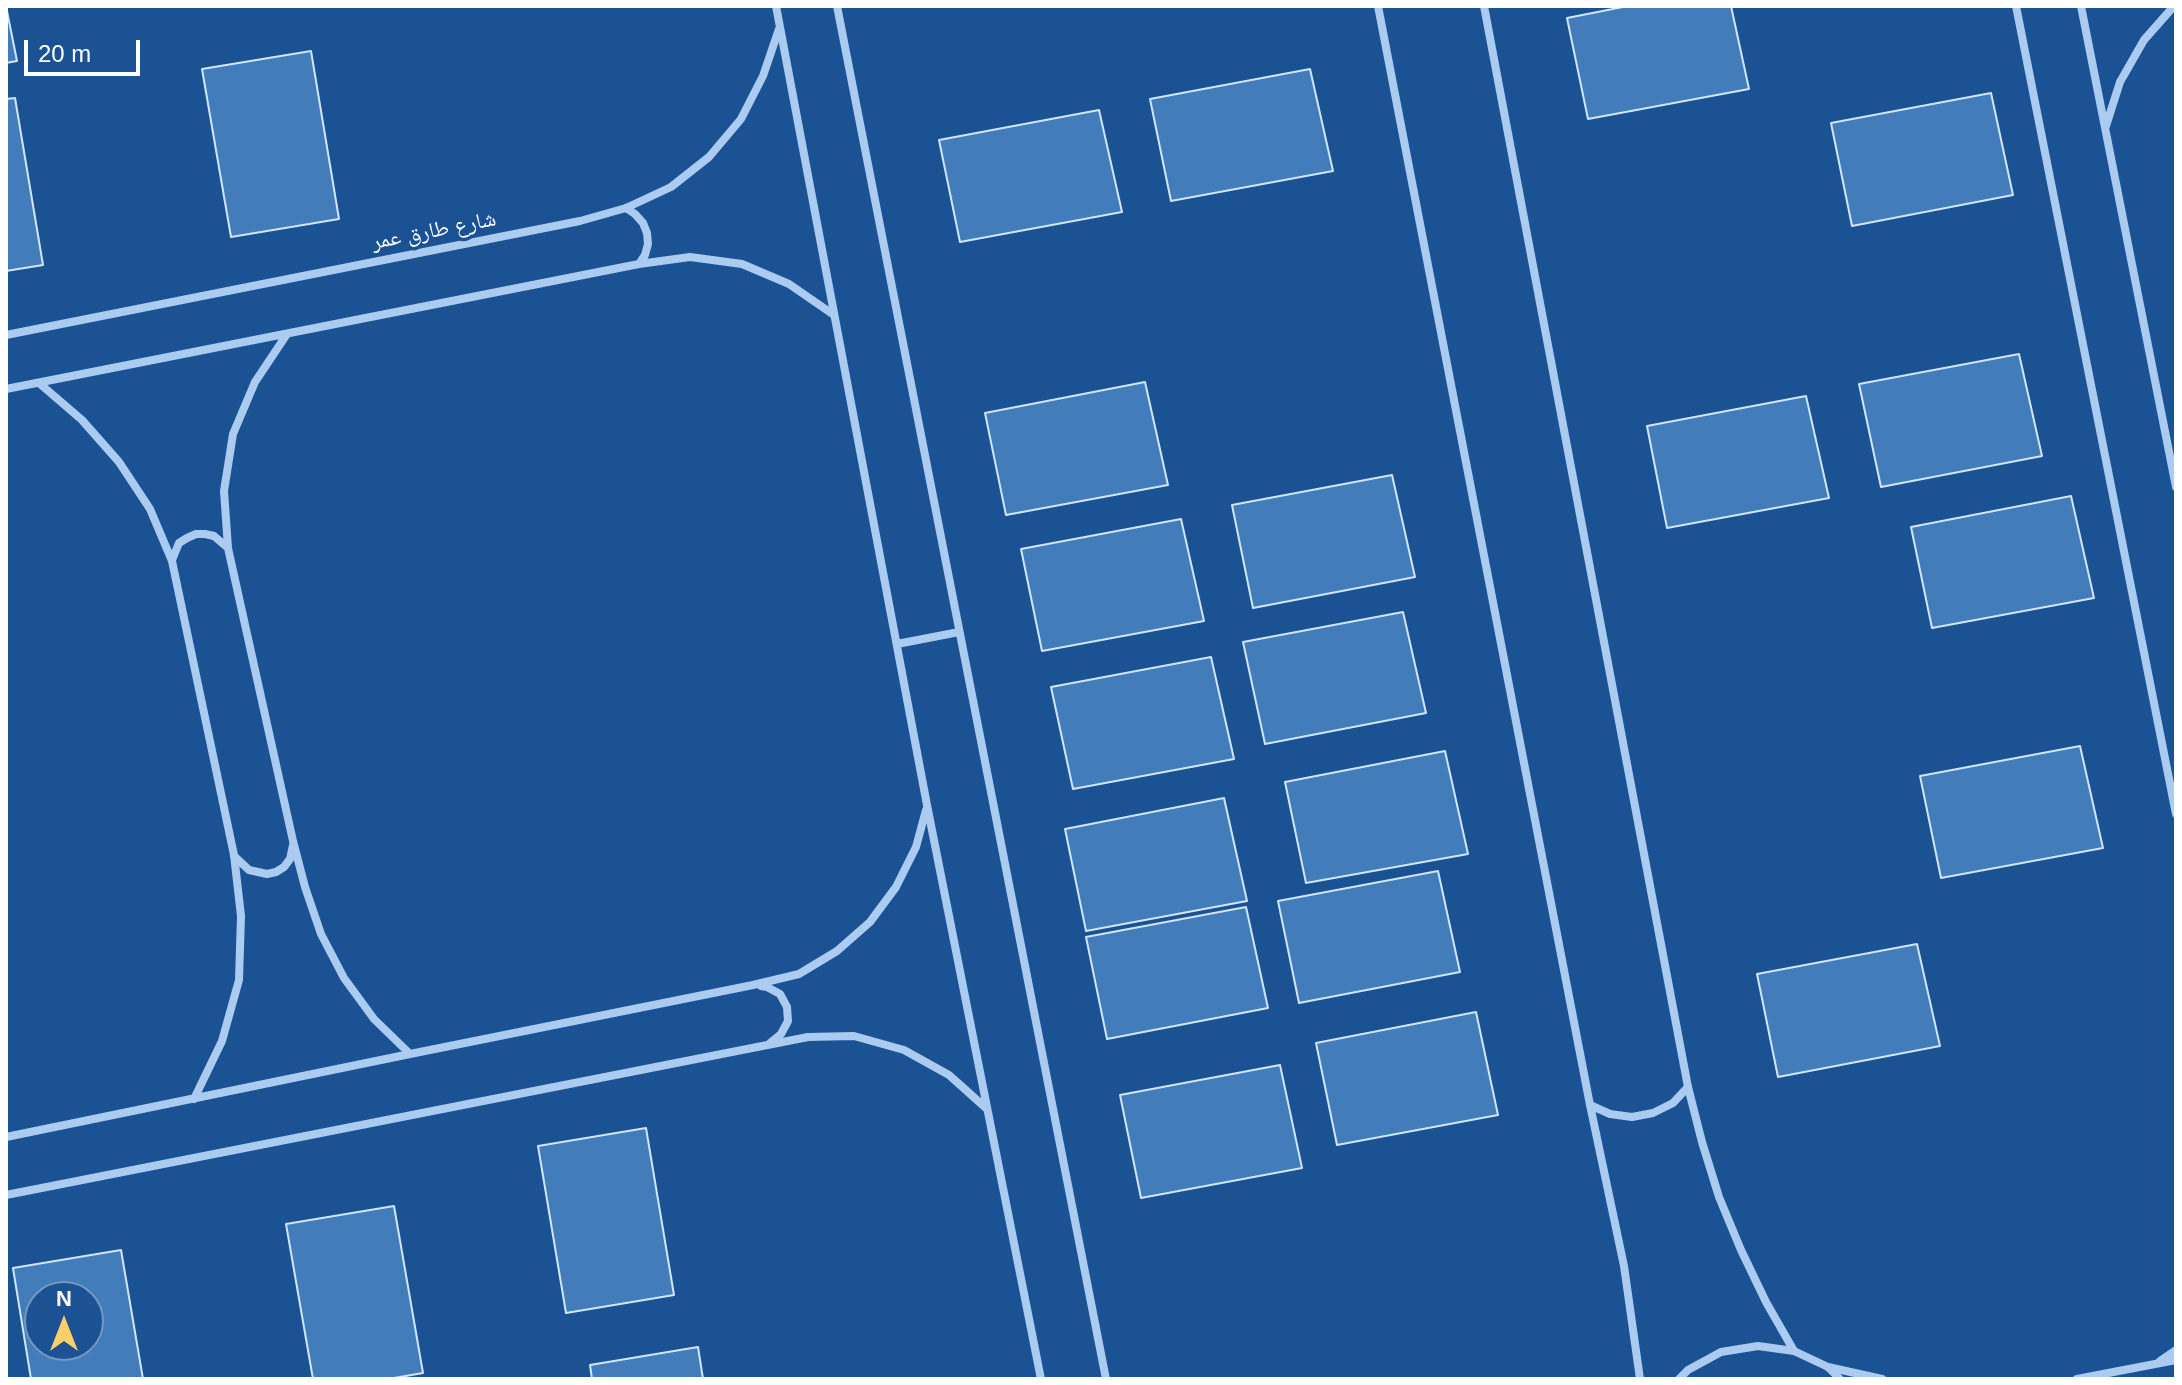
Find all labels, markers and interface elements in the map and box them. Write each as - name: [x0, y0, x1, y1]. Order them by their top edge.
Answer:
- scale bar: [28, 24, 144, 74]
- text: 20 m: [38, 40, 91, 67]
- street label: شارع طارق عمر: [370, 206, 498, 256]
- north arrow: [24, 1281, 104, 1361]
- text: N: [56, 1286, 72, 1311]

